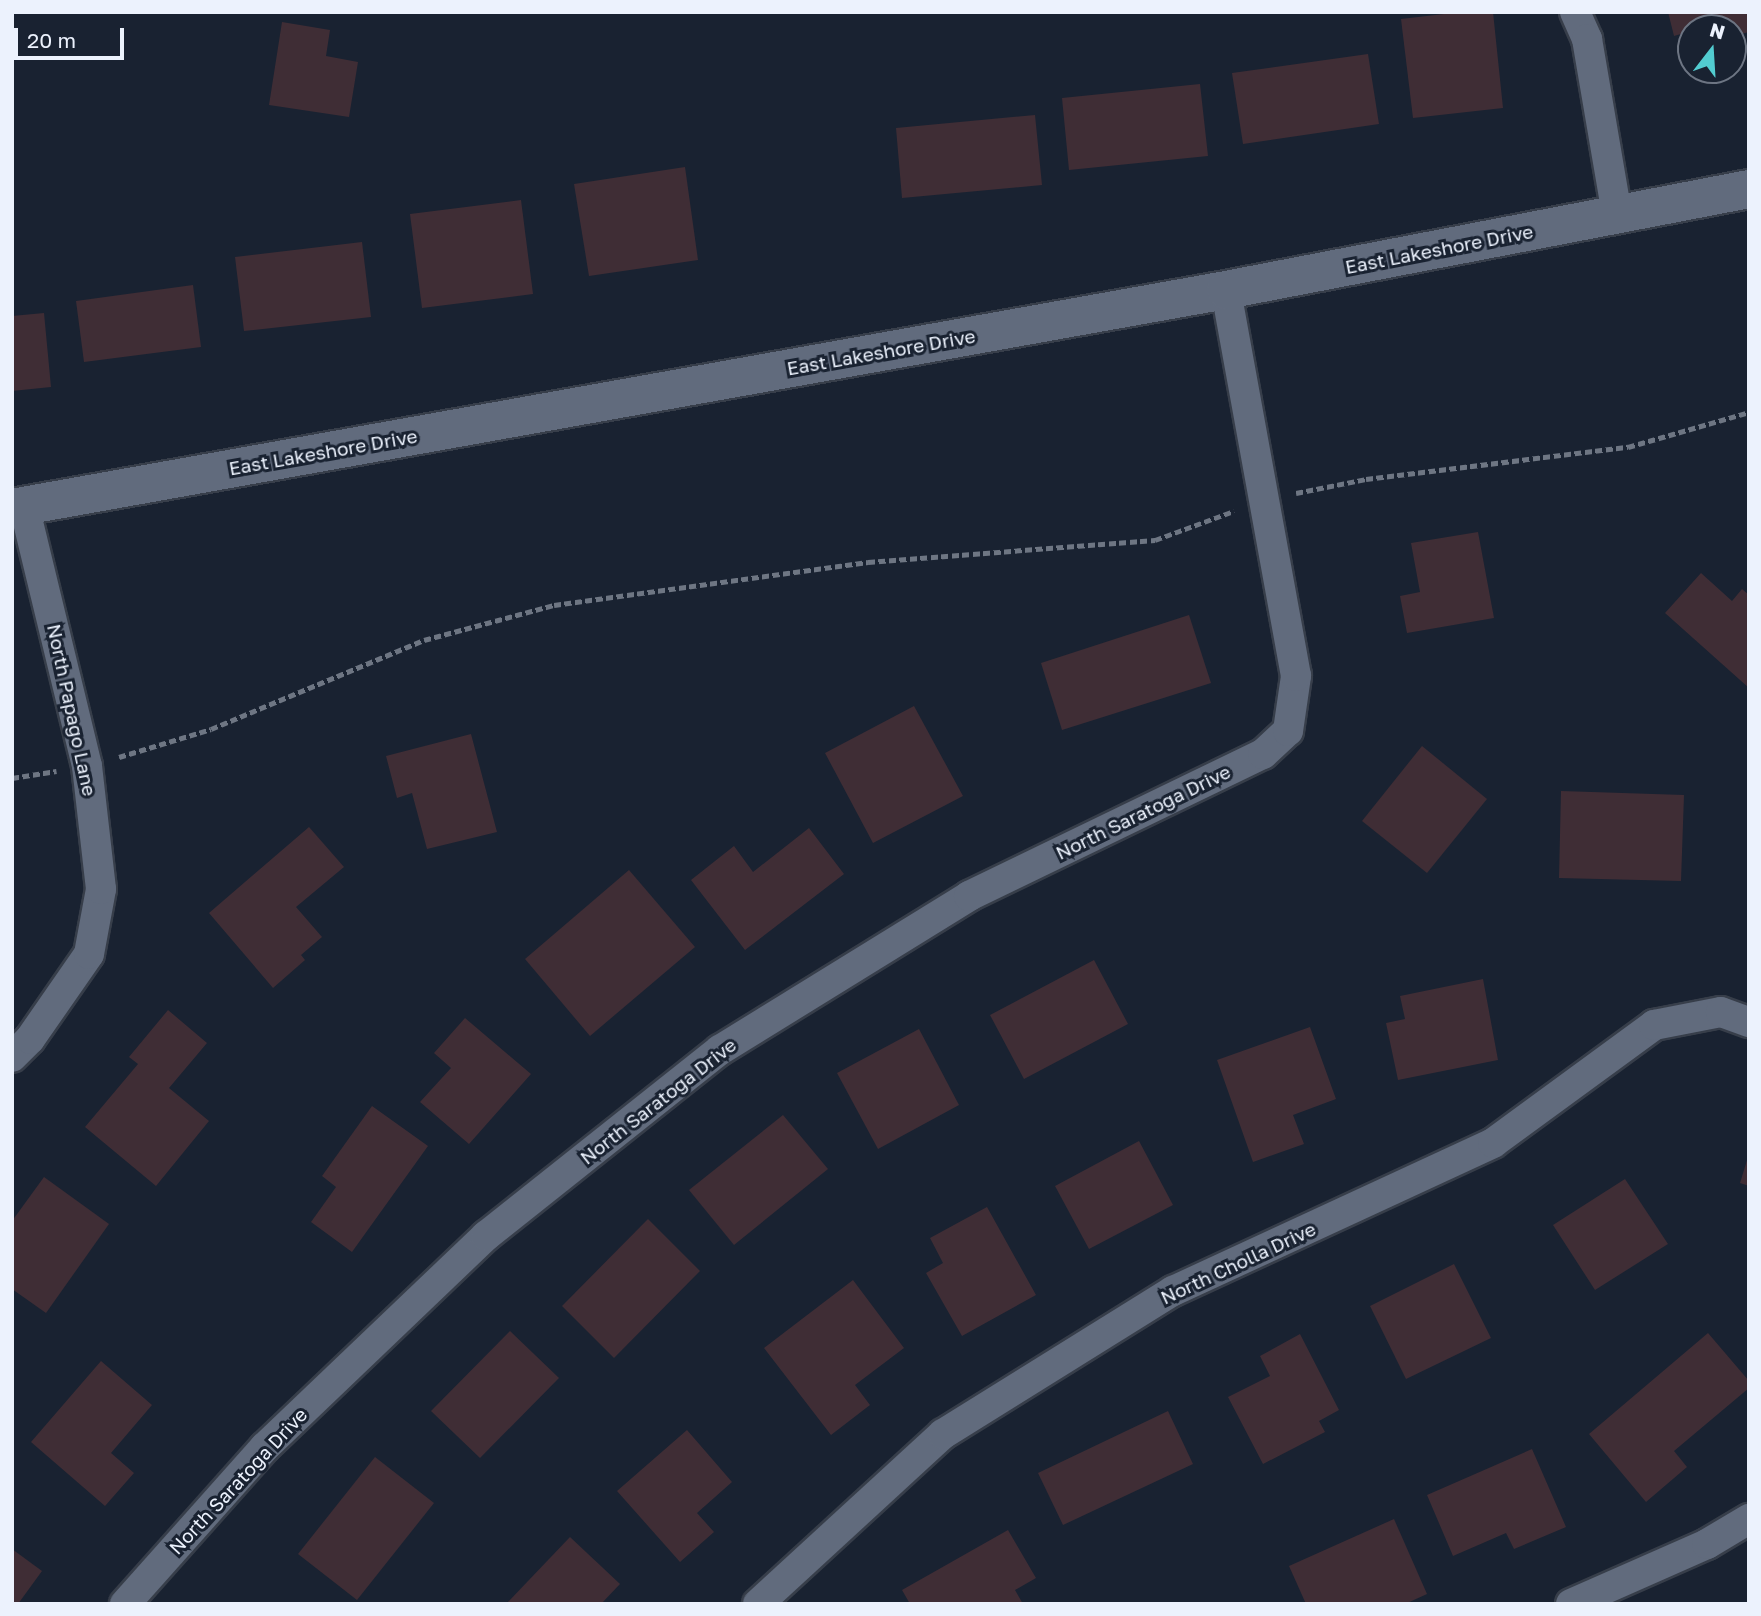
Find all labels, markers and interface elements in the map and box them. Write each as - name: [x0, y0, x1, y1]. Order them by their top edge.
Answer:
- scale bar: [18, 14, 128, 58]
- north arrow: [1677, 14, 1747, 84]
- text: N: [1707, 17, 1728, 43]
- text: 20 m: [27, 27, 76, 53]
- street label: East Lakeshore Drive: [1343, 220, 1535, 278]
- street label: East Lakeshore Drive: [785, 324, 977, 380]
- street label: East Lakeshore Drive: [227, 424, 419, 480]
- street label: North Papago Lane: [43, 622, 101, 798]
- street label: North Saratoga Drive: [1052, 760, 1234, 864]
- street label: North Saratoga Drive: [575, 1033, 741, 1169]
- street label: North Cholla Drive: [1157, 1217, 1319, 1309]
- street label: North Saratoga Drive: [164, 1403, 312, 1559]

